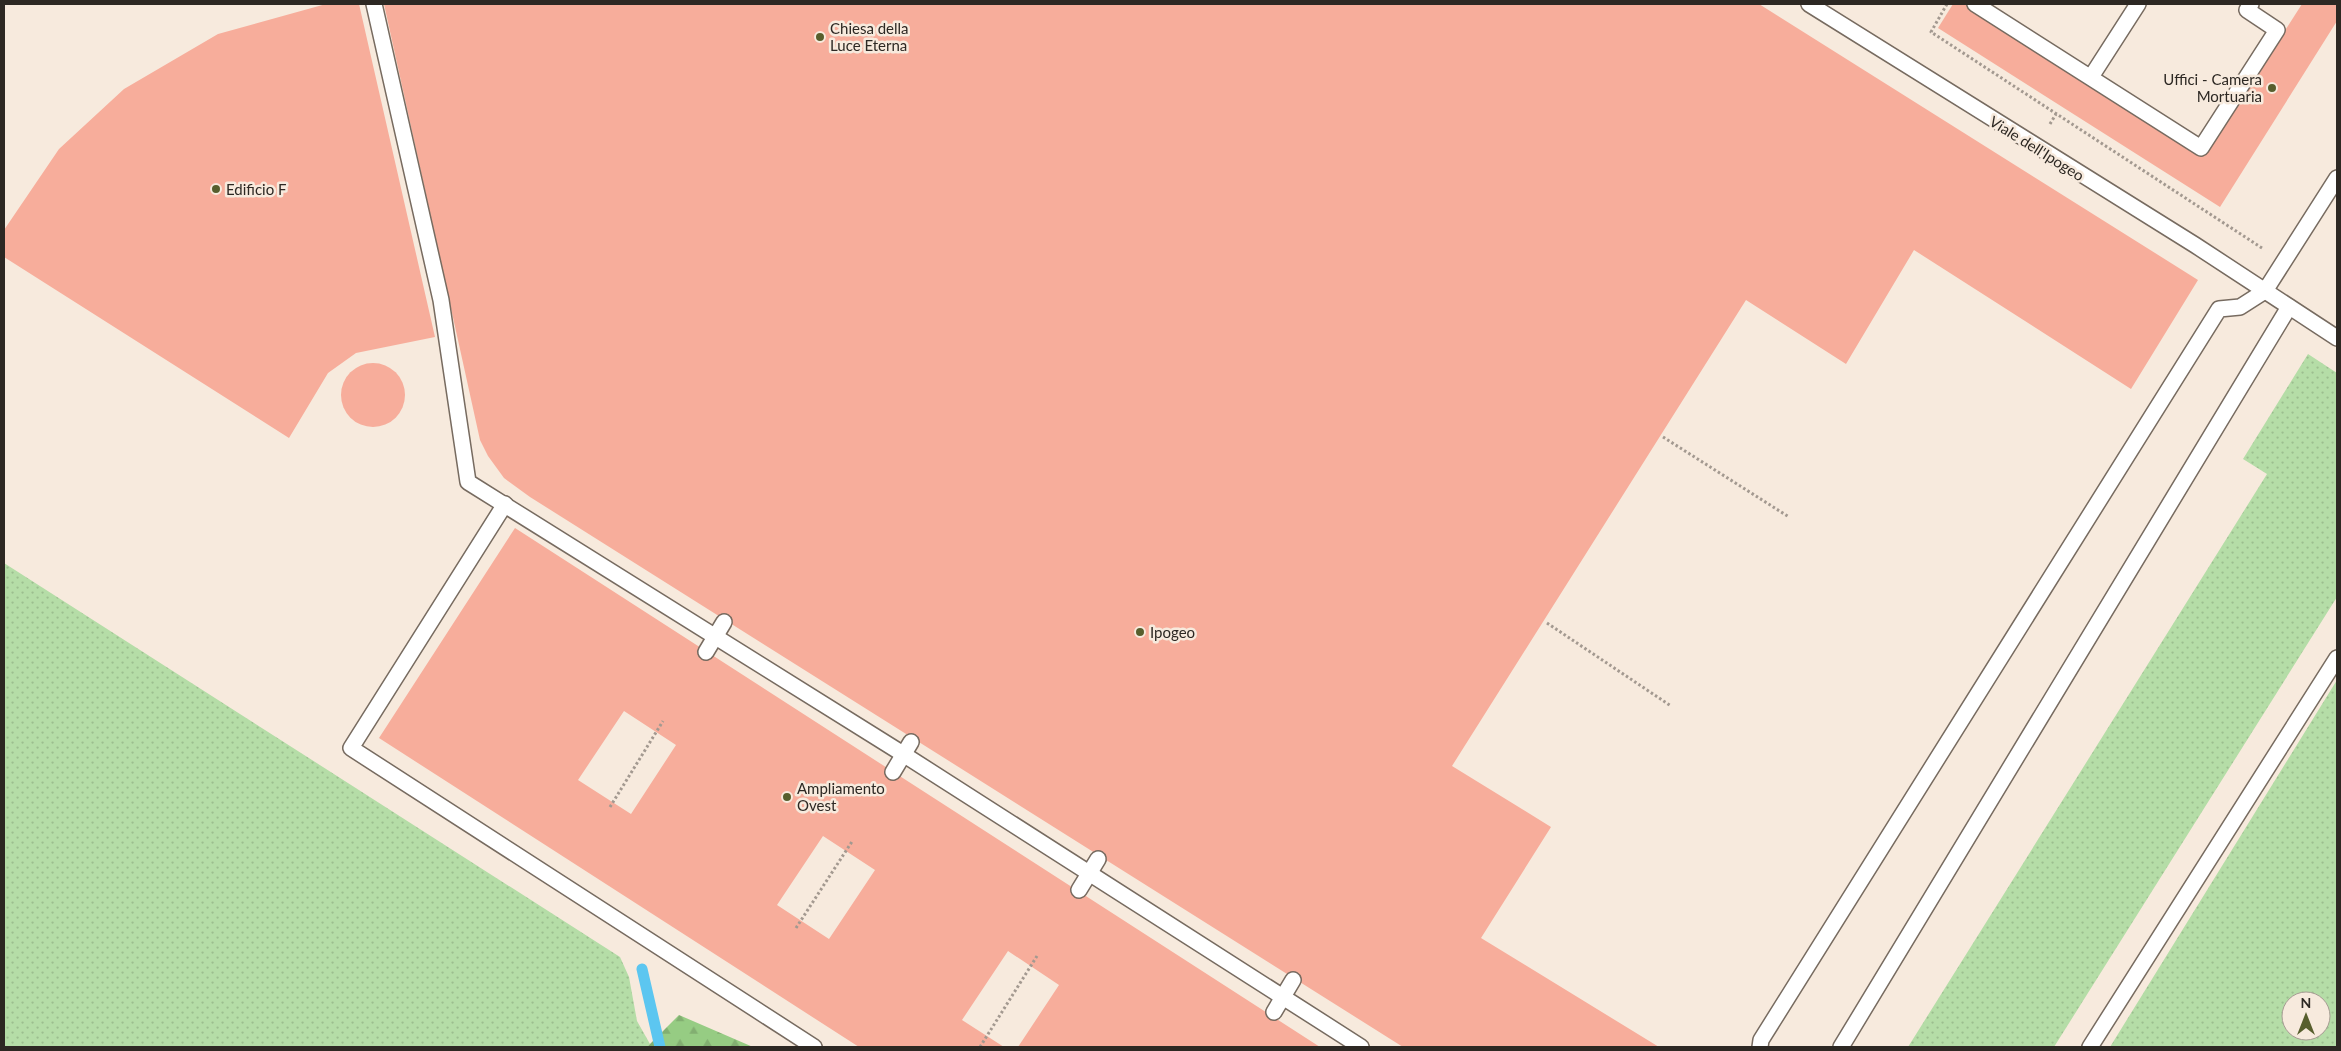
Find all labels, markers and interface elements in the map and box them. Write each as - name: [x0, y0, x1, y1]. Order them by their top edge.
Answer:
- place label: Chiesa della Luce Eterna: [830, 19, 909, 54]
- marker: Chiesa della Luce Eterna: [814, 31, 826, 43]
- place label: Uffici - Camera Mortuaria: [2163, 70, 2262, 105]
- marker: Uffici - Camera Mortuaria: [2266, 82, 2278, 94]
- street label: Viale dell'Ipogeo: [1986, 112, 2088, 184]
- place label: Edificio F: [226, 180, 287, 198]
- marker: Edificio F: [210, 183, 222, 195]
- place label: Ipogeo: [1150, 623, 1195, 641]
- marker: Ipogeo: [1134, 626, 1146, 638]
- place label: Ampliamento Ovest: [797, 779, 885, 814]
- marker: Ampliamento Ovest: [781, 791, 793, 803]
- north arrow: [2281, 991, 2331, 1041]
- text: N: [2301, 994, 2311, 1011]

